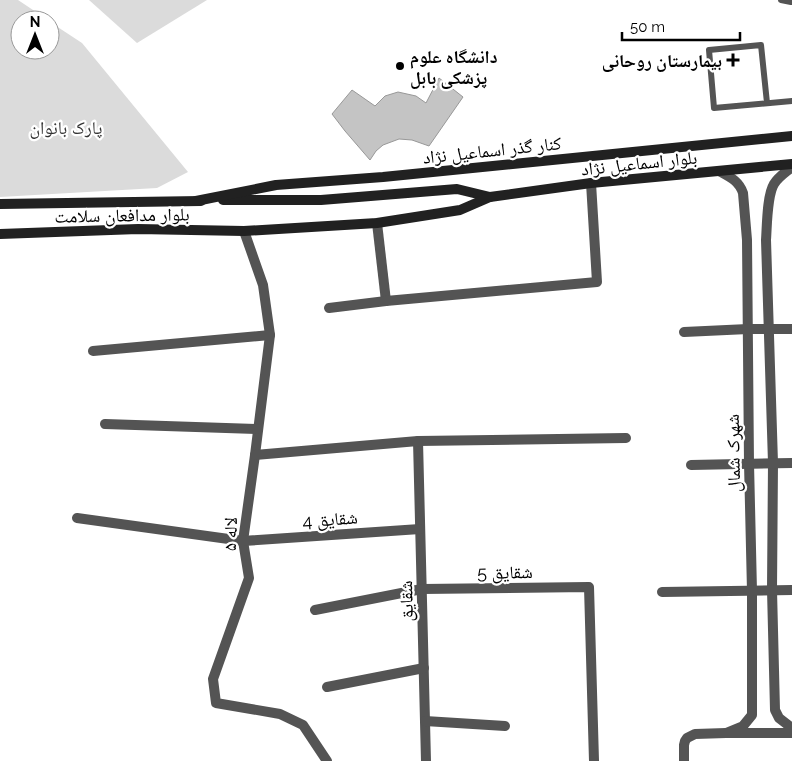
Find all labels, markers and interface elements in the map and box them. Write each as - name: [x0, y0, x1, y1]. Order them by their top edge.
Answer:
- north arrow: [10, 10, 60, 60]
- scale bar: [622, 10, 740, 42]
- text: N: [30, 14, 40, 30]
- text: 50 m: [630, 18, 665, 36]
- place label: دانشگاه علوم پزشکی بابل: [410, 46, 498, 89]
- place label: بیمارستان روحانی: [602, 50, 722, 72]
- marker: بیمارستان روحانی: [726, 53, 740, 67]
- marker: دانشگاه علوم پزشکی بابل: [394, 60, 406, 72]
- park label: پارک بانوان: [30, 117, 102, 139]
- street label: کنار گذر اسماعیل نژاد: [422, 132, 563, 169]
- street label: بلوار اسماعیل نژاد: [580, 146, 698, 181]
- street label: بلوار مدافعان سلامت: [54, 203, 190, 228]
- street label: شهرک شمال: [722, 414, 745, 492]
- street label: شقايق 4: [302, 507, 358, 532]
- street label: لاله ۵: [219, 517, 241, 551]
- street label: شقايق 5: [477, 561, 533, 584]
- street label: شقايق: [395, 580, 418, 622]

